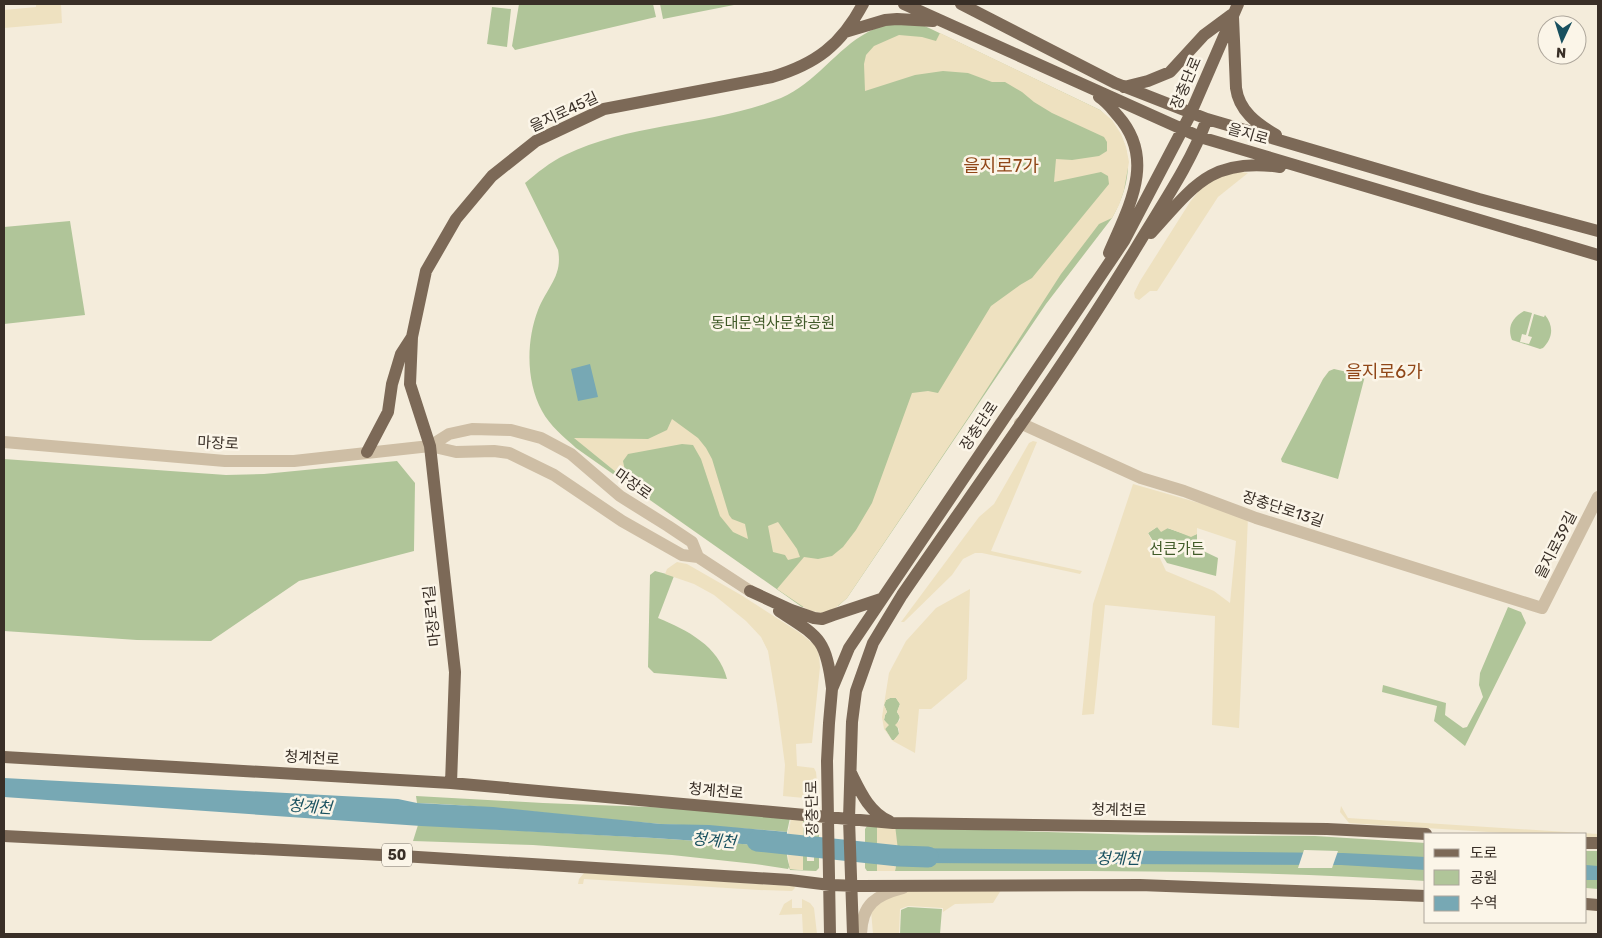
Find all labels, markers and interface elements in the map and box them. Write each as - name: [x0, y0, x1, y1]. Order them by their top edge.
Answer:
- north arrow: [1537, 15, 1587, 65]
- text: N: [1556, 44, 1567, 61]
- street label: 장충단로: [1167, 54, 1205, 112]
- street label: 을지로45길: [527, 88, 601, 136]
- street label: 을지로: [1226, 120, 1270, 148]
- district label: 을지로7가: [963, 155, 1039, 177]
- park label: 동대문역사문화공원: [711, 314, 835, 332]
- district label: 을지로6가: [1345, 361, 1423, 383]
- street label: 장충단로: [956, 398, 1002, 454]
- street label: 마장로: [197, 433, 239, 453]
- street label: 마장로: [611, 465, 655, 503]
- street label: 장충단로13길: [1240, 487, 1326, 531]
- street label: 을지로39길: [1531, 508, 1581, 582]
- park label: 선큰가든: [1149, 540, 1205, 558]
- street label: 마장로1길: [420, 584, 444, 648]
- street label: 청계천로: [284, 748, 340, 768]
- street label: 청계천로: [688, 780, 744, 802]
- street label: 장충단로: [803, 780, 821, 836]
- water label: 청계천: [287, 795, 335, 818]
- street label: 청계천로: [1091, 801, 1147, 819]
- water label: 청계천: [691, 829, 739, 852]
- legend: [1424, 833, 1587, 923]
- road number: 50: [382, 844, 412, 866]
- text: 도로: [1470, 844, 1498, 862]
- water label: 청계천: [1096, 849, 1142, 868]
- text: 공원: [1470, 869, 1498, 887]
- text: 수역: [1470, 894, 1498, 912]

